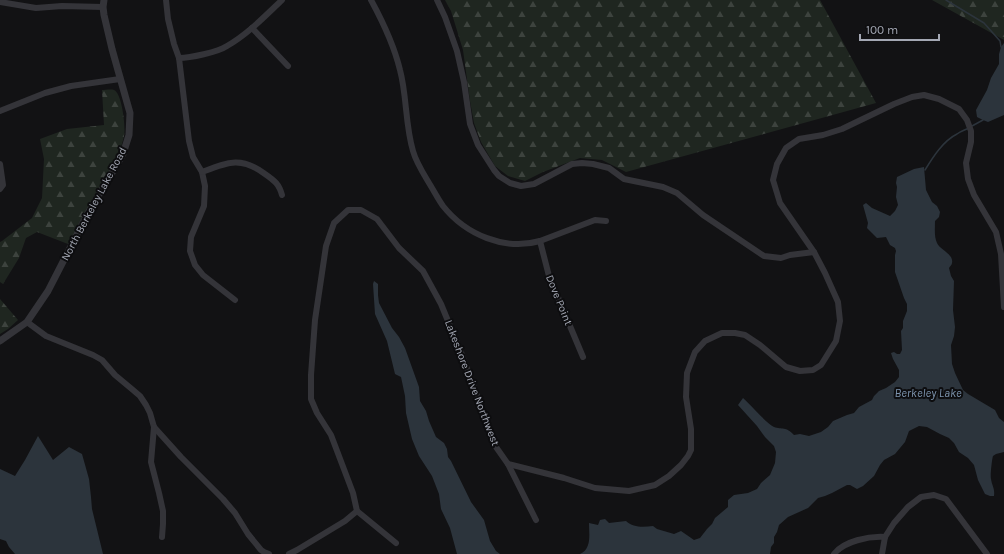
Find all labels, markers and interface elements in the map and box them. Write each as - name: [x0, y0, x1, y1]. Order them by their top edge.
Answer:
- scale bar: [860, 16, 939, 42]
- text: 100 m: [866, 23, 898, 37]
- street label: North Berkeley Lake Road: [59, 145, 129, 263]
- street label: Dove Point: [543, 273, 575, 327]
- street label: Lakeshore Drive Northwest: [442, 318, 502, 448]
- water label: Berkeley Lake: [894, 386, 962, 400]

